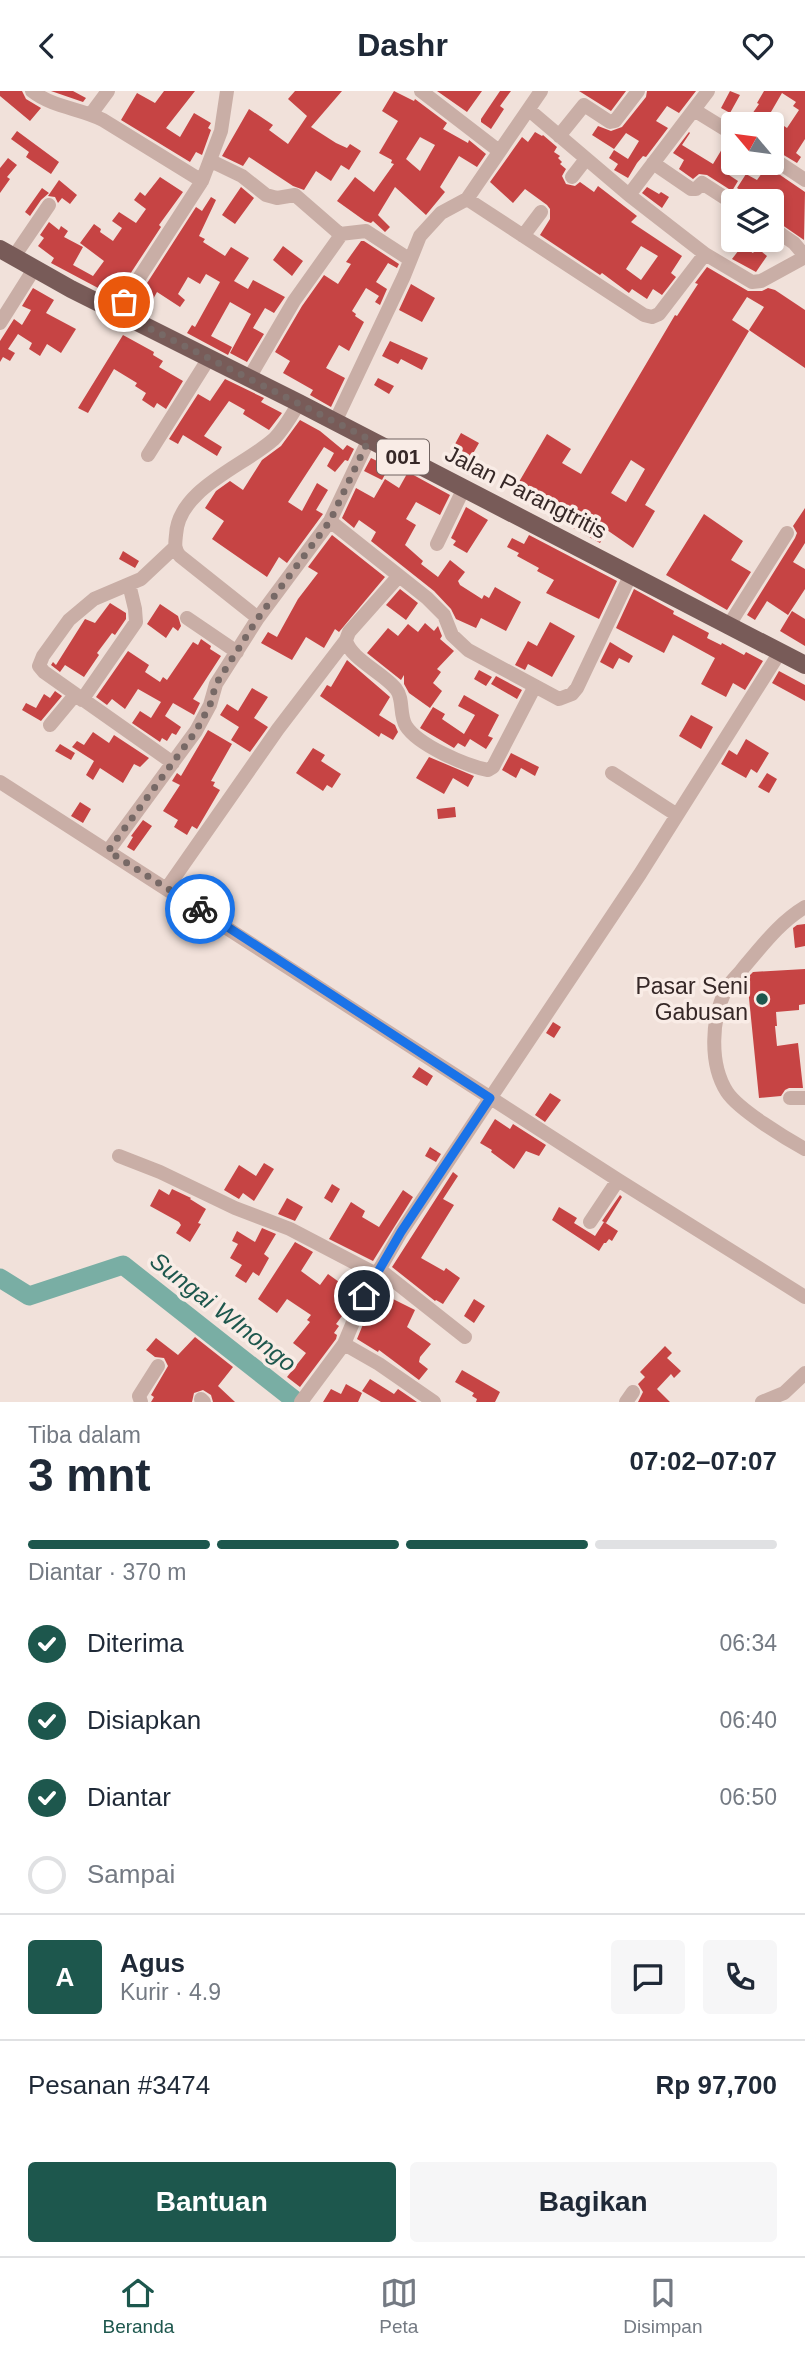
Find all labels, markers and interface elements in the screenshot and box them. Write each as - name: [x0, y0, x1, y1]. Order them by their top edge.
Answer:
- icon: back: [28, 27, 66, 65]
- text: Dashr: [357, 27, 448, 63]
- icon: heart: [739, 27, 777, 65]
- north arrow: [721, 112, 784, 175]
- map controls: [721, 112, 784, 252]
- button: layers: [721, 189, 784, 252]
- pin: [94, 272, 154, 332]
- icon: bag: [105, 283, 143, 321]
- road number: 001: [377, 439, 429, 475]
- street label: Jalan Parangtritis: [441, 440, 611, 544]
- courier: [165, 874, 235, 944]
- icon: bike: [181, 890, 219, 928]
- place label: Pasar Seni Gabusan: [635, 973, 748, 1025]
- marker: Pasar Seni Gabusan: [754, 991, 770, 1007]
- water label: Sungai WInongo: [145, 1246, 302, 1377]
- pin: [334, 1266, 394, 1326]
- icon: home: [345, 1277, 383, 1315]
- text: Tiba dalam: [28, 1422, 141, 1448]
- text: 07:02–07:07: [630, 1446, 777, 1476]
- text: 3 mnt: [28, 1449, 151, 1501]
- text: Diantar · 370 m: [28, 1559, 187, 1585]
- icon: check: [28, 1625, 66, 1663]
- text: Diterima: [87, 1628, 184, 1658]
- text: 06:34: [719, 1630, 777, 1656]
- icon: check: [28, 1702, 66, 1740]
- text: Disiapkan: [87, 1705, 201, 1735]
- text: 06:40: [719, 1707, 777, 1733]
- icon: check: [28, 1779, 66, 1817]
- text: Diantar: [87, 1782, 171, 1812]
- text: 06:50: [719, 1784, 777, 1810]
- text: Sampai: [87, 1859, 175, 1889]
- button: chat: [611, 1940, 685, 2014]
- button: phone: [703, 1940, 777, 2014]
- text: Agus: [120, 1948, 185, 1978]
- text: A: [56, 1962, 74, 1992]
- text: Kurir · 4.9: [120, 1979, 221, 2005]
- text: Pesanan #3474: [28, 2070, 210, 2100]
- text: Rp 97,700: [656, 2070, 777, 2100]
- button: Bantuan: [28, 2162, 396, 2242]
- button: Bagikan: [410, 2162, 777, 2242]
- tab: Beranda: [102, 2274, 174, 2338]
- tab: Peta: [379, 2274, 418, 2338]
- tab: Disimpan: [623, 2274, 703, 2338]

